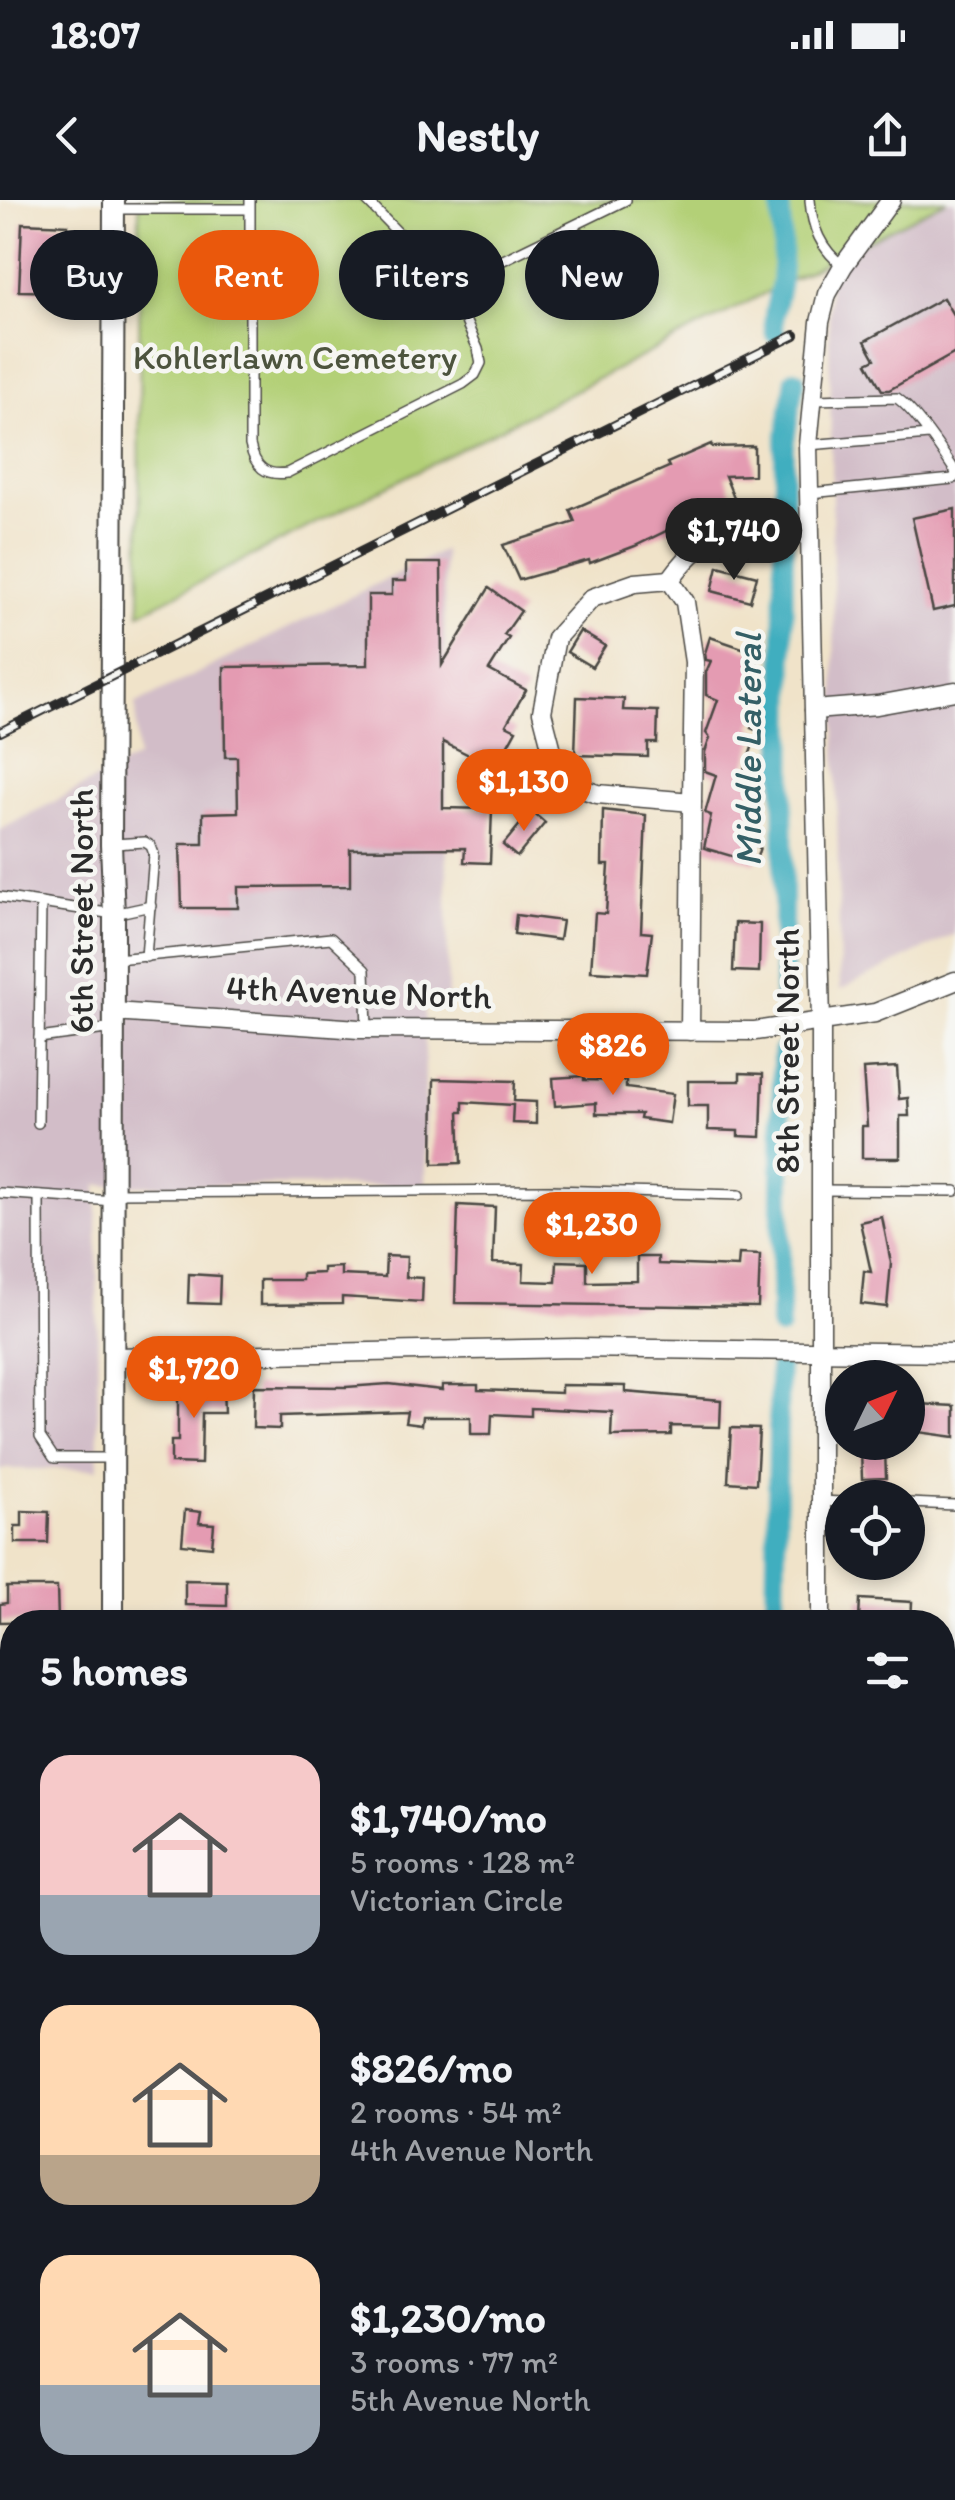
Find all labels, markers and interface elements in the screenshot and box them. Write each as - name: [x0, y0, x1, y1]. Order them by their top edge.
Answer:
- text: 18:07: [50, 12, 140, 58]
- icon: back: [40, 108, 95, 163]
- text: Nestly: [416, 108, 539, 162]
- icon: share: [860, 108, 915, 163]
- chip: Buy: [30, 230, 158, 320]
- chip: Rent: [178, 230, 319, 320]
- chip: Filters: [339, 230, 505, 320]
- chip: New: [525, 230, 659, 320]
- park label: Kohlerlawn Cemetery: [133, 336, 457, 378]
- pin: $1,740: [653, 498, 815, 583]
- text: $1,740: [687, 511, 781, 549]
- water label: Middle Lateral: [725, 631, 771, 867]
- pin: $1,130: [443, 749, 605, 834]
- text: $1,130: [479, 762, 569, 800]
- street label: 6th Street North: [60, 788, 102, 1033]
- street label: 8th Street North: [766, 928, 808, 1174]
- street label: 4th Avenue North: [226, 966, 493, 1018]
- pin: $826: [554, 1013, 672, 1098]
- text: $826: [579, 1026, 647, 1064]
- pin: $1,230: [511, 1192, 673, 1277]
- text: $1,230: [546, 1205, 638, 1243]
- pin: $1,720: [113, 1336, 275, 1421]
- text: $1,720: [148, 1349, 240, 1387]
- north arrow: [825, 1360, 925, 1460]
- map controls: [825, 1360, 925, 1580]
- button: locate: [825, 1480, 925, 1580]
- icon: filters: [860, 1643, 915, 1698]
- text: 5 homes: [40, 1645, 188, 1696]
- text: $1,740/mo: [350, 1792, 547, 1843]
- icon: home: [120, 1795, 240, 1915]
- text: 5 rooms · 128 m²: [350, 1843, 575, 1881]
- text: Victorian Circle: [350, 1881, 563, 1919]
- text: $826/mo: [350, 2042, 513, 2093]
- icon: home: [120, 2045, 240, 2165]
- text: 2 rooms · 54 m²: [350, 2093, 562, 2131]
- text: 4th Avenue North: [350, 2131, 593, 2169]
- text: $1,230/mo: [350, 2292, 546, 2343]
- icon: home: [120, 2295, 240, 2415]
- text: 3 rooms · 77 m²: [350, 2343, 558, 2381]
- text: 5th Avenue North: [350, 2381, 590, 2419]

